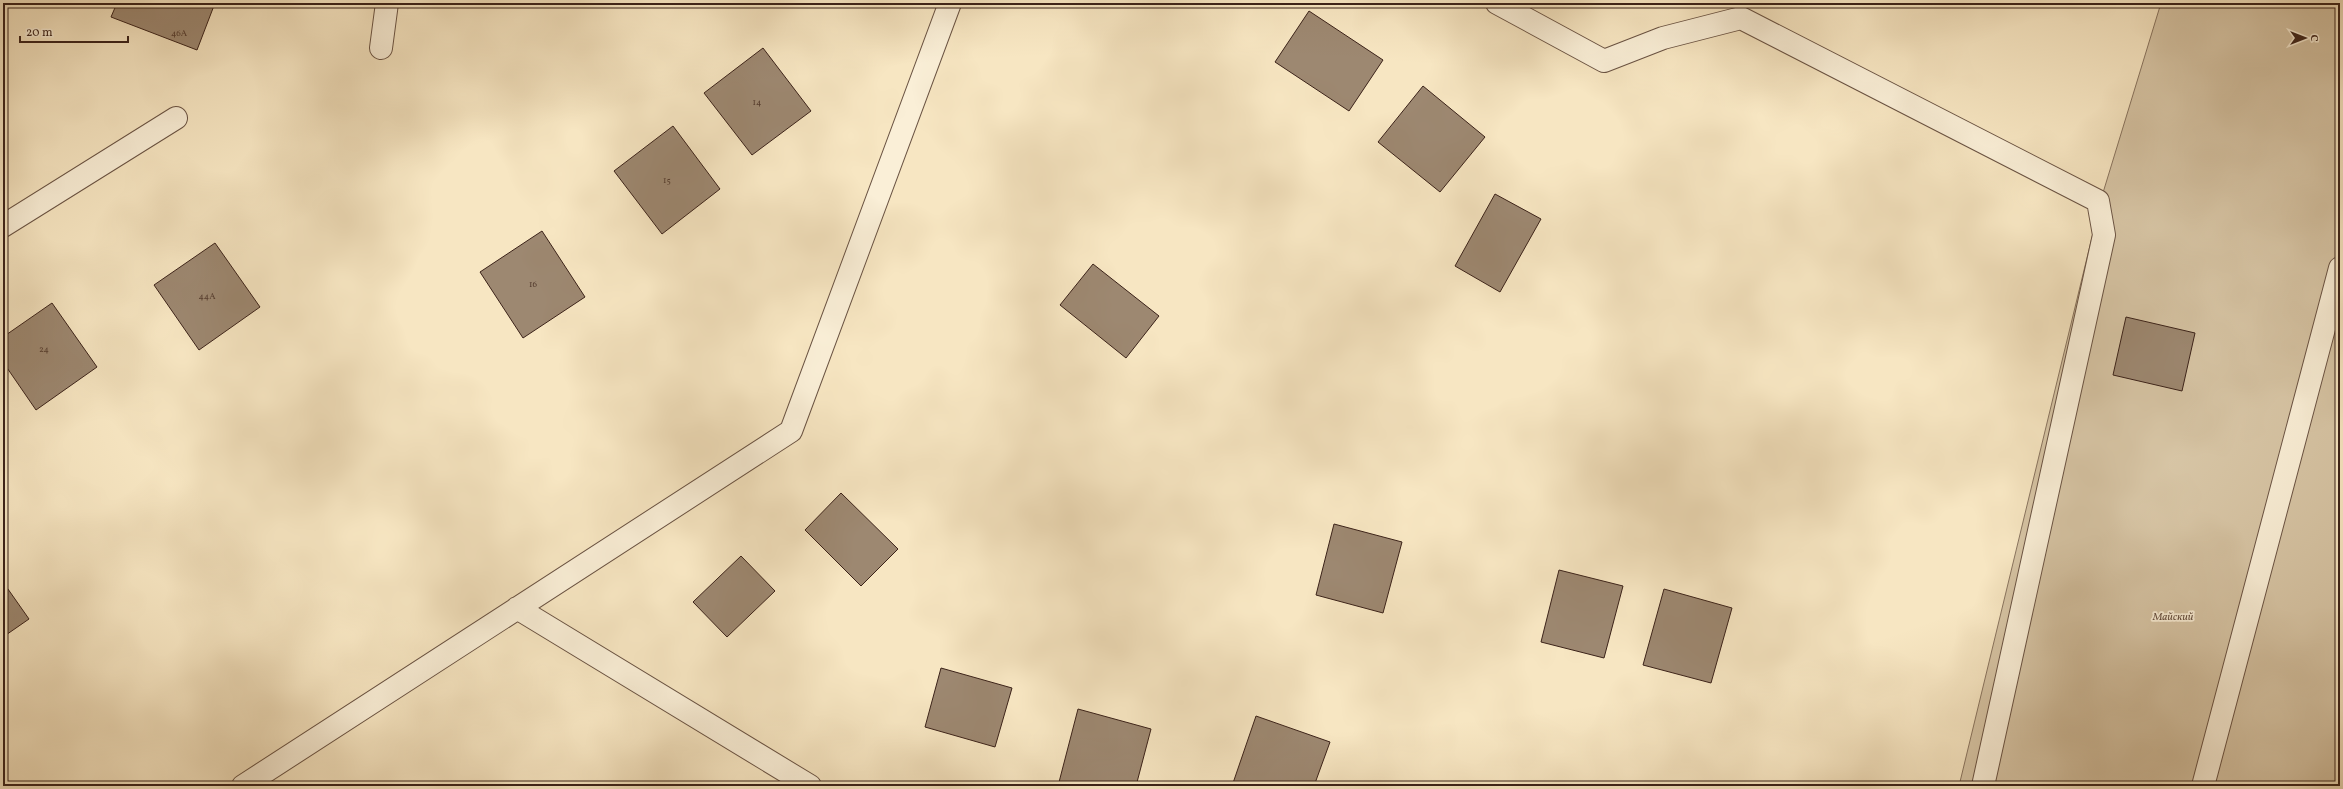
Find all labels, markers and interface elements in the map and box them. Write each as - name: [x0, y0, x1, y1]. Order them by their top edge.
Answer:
- scale bar: [20, 18, 128, 44]
- north arrow: [2285, 18, 2325, 58]
- text: 20 m: [26, 25, 53, 41]
- house number: 46А: [171, 27, 188, 40]
- text: С: [2306, 34, 2321, 42]
- house number: 14: [753, 96, 761, 109]
- house number: 15: [663, 174, 671, 187]
- house number: 16: [529, 278, 537, 291]
- house number: 44А: [198, 290, 216, 303]
- house number: 24: [39, 343, 49, 356]
- park label: Майский: [2152, 610, 2194, 625]

